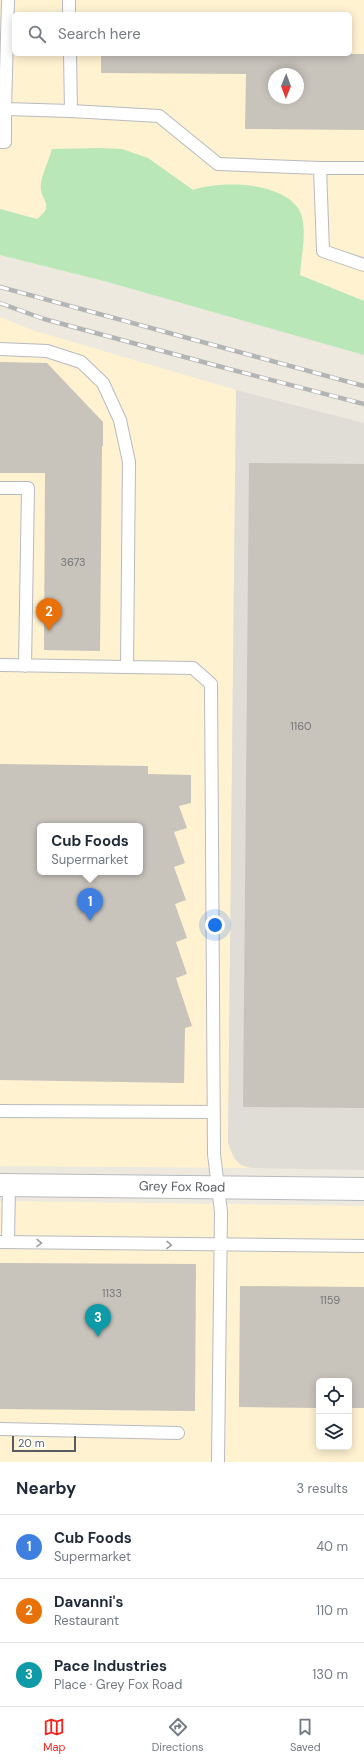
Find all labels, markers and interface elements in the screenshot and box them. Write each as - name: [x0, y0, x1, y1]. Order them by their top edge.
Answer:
- search box: [12, 12, 352, 56]
- icon: search: [26, 23, 48, 45]
- text: Search here: [58, 24, 141, 44]
- north arrow: [268, 68, 304, 104]
- house number: 3673: [60, 555, 86, 569]
- pin: 2: [36, 598, 62, 631]
- house number: 1160: [290, 719, 312, 733]
- popup: [37, 823, 143, 875]
- text: Cub Foods: [51, 831, 129, 851]
- text: Supermarket: [51, 851, 128, 868]
- pin: 1: [77, 888, 103, 921]
- your location: [205, 915, 225, 935]
- street label: Grey Fox Road: [139, 1177, 225, 1196]
- one-way arrow: [36, 1238, 42, 1247]
- one-way arrow: [166, 1241, 172, 1249]
- house number: 1133: [102, 1286, 122, 1300]
- house number: 1159: [320, 1293, 340, 1307]
- pin: 3: [85, 1304, 111, 1337]
- map controls: [316, 1378, 352, 1450]
- button: locate: [316, 1378, 352, 1414]
- button: layers: [316, 1414, 352, 1450]
- scale bar: [12, 1434, 76, 1453]
- text: 20 m: [18, 1436, 44, 1450]
- text: Nearby: [16, 1477, 76, 1499]
- text: 3 results: [296, 1480, 348, 1497]
- text: Cub Foods: [54, 1528, 132, 1548]
- text: 1: [27, 1538, 31, 1555]
- text: 40 m: [316, 1538, 348, 1555]
- text: Supermarket: [54, 1548, 131, 1565]
- text: Davanni's: [54, 1592, 124, 1612]
- text: 2: [25, 1602, 33, 1619]
- text: 110 m: [316, 1602, 348, 1619]
- text: Restaurant: [54, 1612, 119, 1629]
- text: Pace Industries: [54, 1656, 167, 1676]
- text: 3: [25, 1666, 33, 1683]
- text: 130 m: [312, 1666, 348, 1683]
- text: Place · Grey Fox Road: [54, 1676, 182, 1693]
- tab: Map: [43, 1716, 65, 1754]
- tab: Directions: [152, 1716, 204, 1754]
- tab: Saved: [290, 1716, 321, 1754]

